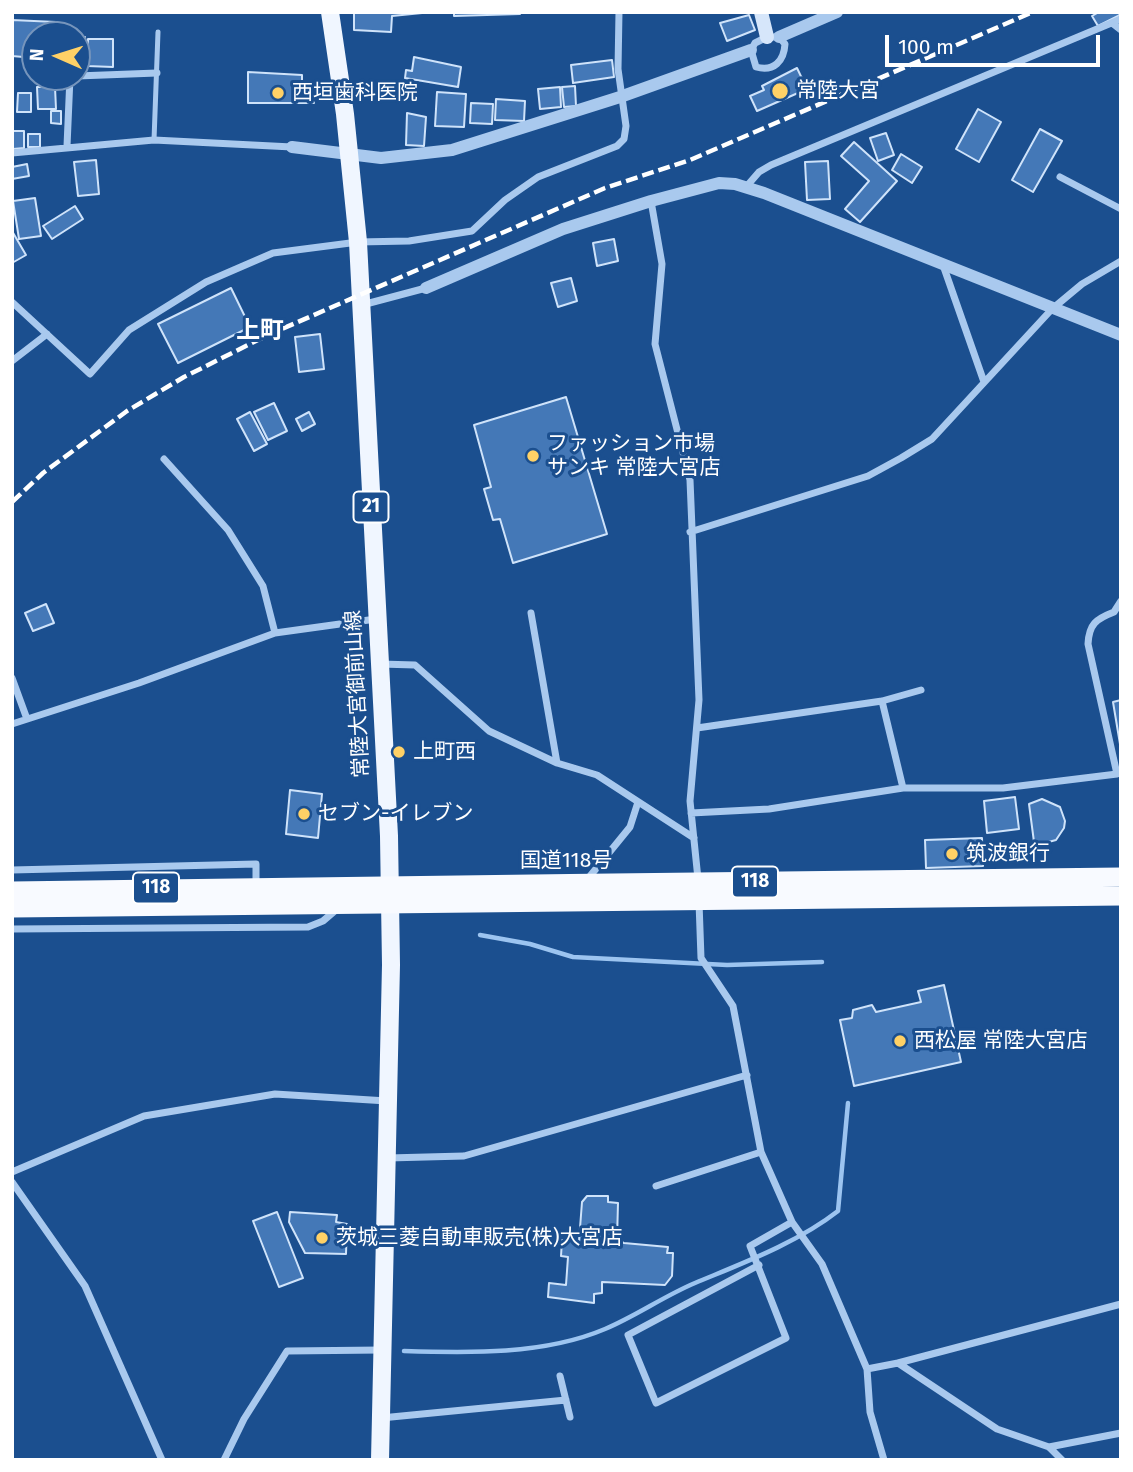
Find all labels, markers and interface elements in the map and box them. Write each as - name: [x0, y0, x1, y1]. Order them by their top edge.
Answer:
- north arrow: [21, 21, 91, 91]
- scale bar: [888, 21, 1103, 65]
- text: 100 m: [898, 34, 954, 60]
- text: N: [25, 48, 48, 62]
- place label: 常陸大宮: [796, 78, 880, 104]
- place label: 西垣歯科医院: [292, 80, 418, 106]
- marker: 常陸大宮: [770, 81, 790, 101]
- marker: 西垣歯科医院: [270, 85, 286, 101]
- district label: 上町: [236, 317, 284, 345]
- place label: ファッション市場 サンキ 常陸大宮店: [547, 431, 721, 481]
- marker: ファッション市場 サンキ 常陸大宮店: [525, 448, 541, 464]
- road number: 21: [354, 492, 388, 522]
- street label: 常陸大宮御前山線: [341, 609, 375, 779]
- place label: 上町西: [413, 739, 476, 765]
- marker: 上町西: [391, 744, 407, 760]
- place label: セブン-イレブン: [318, 801, 473, 827]
- marker: セブン-イレブン: [296, 806, 312, 822]
- place label: 筑波銀行: [966, 841, 1050, 867]
- marker: 筑波銀行: [944, 846, 960, 862]
- street label: 国道118号: [520, 848, 612, 874]
- road number: 118: [732, 866, 778, 898]
- road number: 118: [133, 873, 179, 904]
- place label: 西松屋 常陸大宮店: [914, 1028, 1088, 1054]
- marker: 西松屋 常陸大宮店: [892, 1033, 908, 1049]
- place label: 茨城三菱自動車販売(株)大宮店: [336, 1225, 623, 1251]
- marker: 茨城三菱自動車販売(株)大宮店: [314, 1230, 330, 1246]

